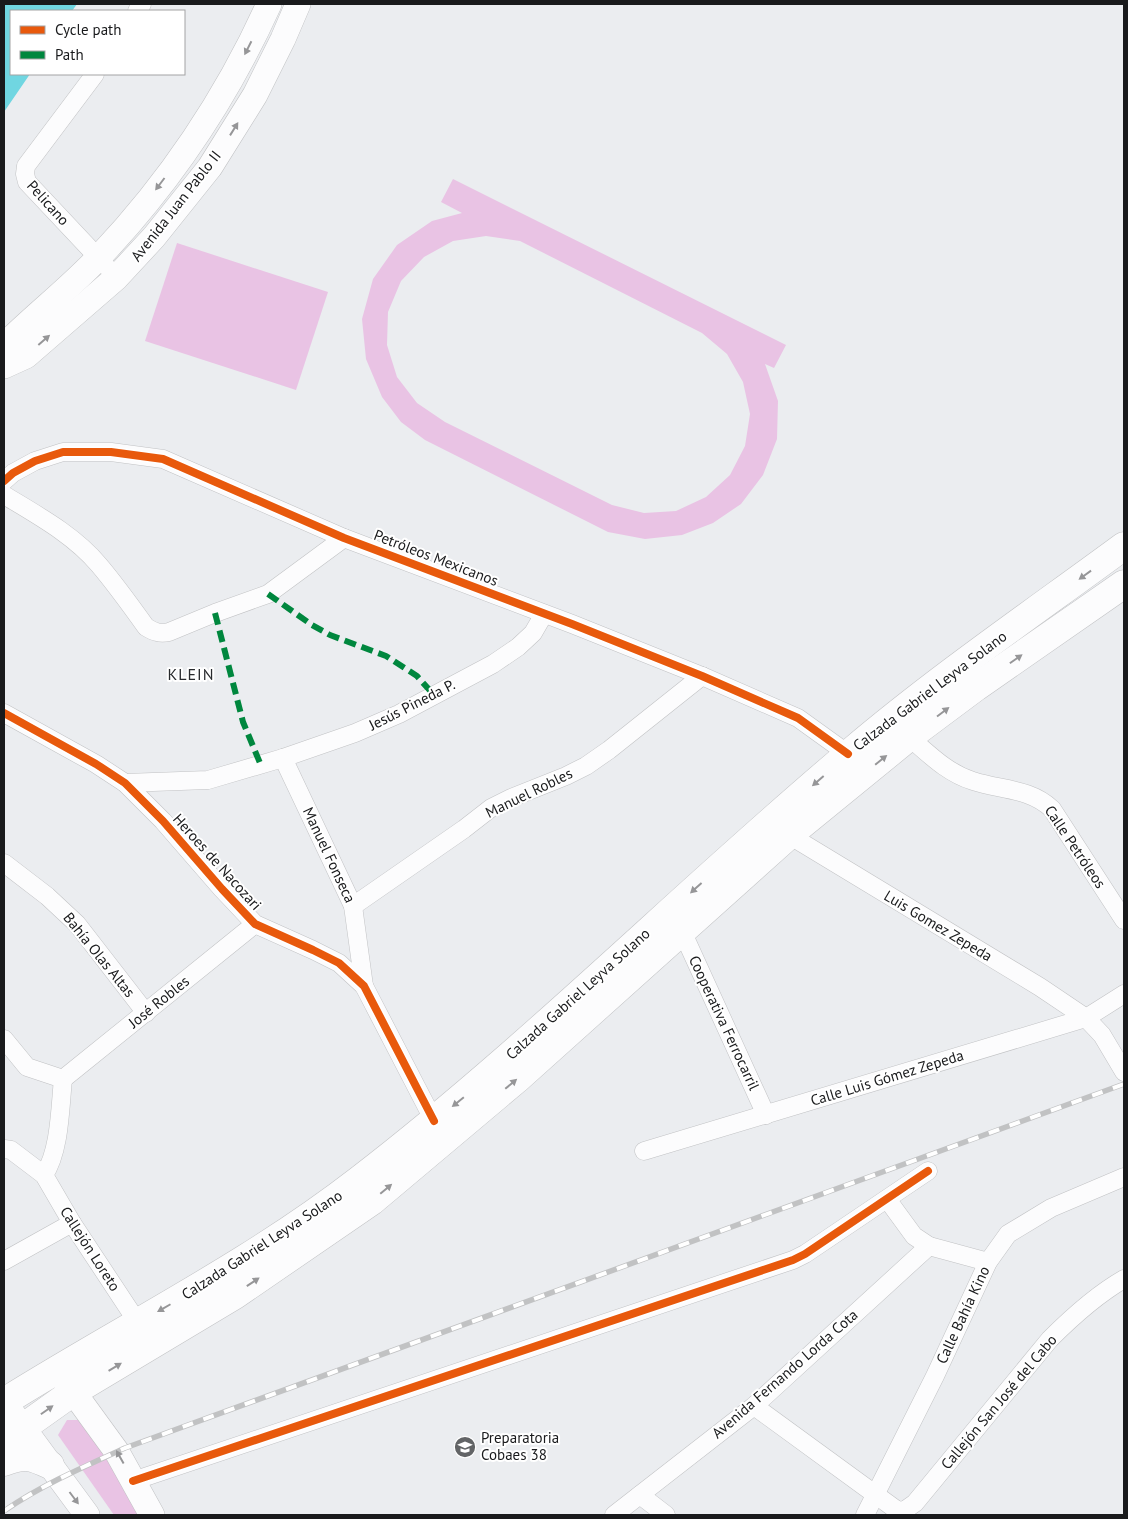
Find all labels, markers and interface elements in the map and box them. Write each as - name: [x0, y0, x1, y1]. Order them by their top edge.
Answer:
- legend: [10, 10, 185, 75]
- text: Cycle path: [55, 20, 121, 39]
- one-way arrow: [244, 41, 252, 55]
- text: Path: [55, 45, 84, 64]
- one-way arrow: [229, 123, 238, 136]
- street label: Avenida Juan Pablo II: [126, 147, 225, 265]
- street label: Pelicano: [23, 176, 74, 229]
- one-way arrow: [155, 177, 166, 190]
- one-way arrow: [38, 335, 51, 346]
- street label: Petróleos Mexicanos: [371, 525, 501, 590]
- one-way arrow: [1078, 570, 1092, 580]
- street label: Calzada Gabriel Leyva Solano: [849, 627, 1010, 755]
- one-way arrow: [1009, 654, 1023, 664]
- district label: KLEIN: [167, 664, 215, 684]
- street label: Jesús Pineda P.: [365, 675, 458, 735]
- one-way arrow: [936, 707, 950, 717]
- one-way arrow: [874, 755, 887, 766]
- street label: Manuel Robles: [482, 763, 575, 822]
- one-way arrow: [811, 775, 824, 786]
- street label: Calle Petróleos: [1041, 802, 1110, 892]
- street label: Manuel Fonseca: [299, 804, 360, 906]
- street label: Heroes de Nacozari: [169, 809, 266, 914]
- one-way arrow: [690, 882, 702, 894]
- street label: Luis Gomez Zepeda: [881, 886, 996, 965]
- street label: Bahía Olas Altas: [59, 908, 139, 1001]
- street label: Calzada Gabriel Leyva Solano: [502, 924, 654, 1063]
- street label: Cooperativa Ferrocarril: [685, 952, 764, 1094]
- street label: José Robles: [124, 971, 193, 1033]
- street label: Calle Luis Gómez Zepeda: [808, 1045, 966, 1110]
- one-way arrow: [504, 1079, 517, 1090]
- one-way arrow: [451, 1096, 464, 1107]
- one-way arrow: [379, 1183, 392, 1194]
- street label: Calzada Gabriel Leyva Solano: [178, 1186, 346, 1304]
- street label: Callejón Loreto: [56, 1203, 125, 1295]
- street label: Calle Bahía Kino: [932, 1263, 993, 1367]
- one-way arrow: [247, 1277, 260, 1287]
- one-way arrow: [157, 1304, 172, 1312]
- street label: Avenida Fernando Lorda Cota: [708, 1305, 862, 1442]
- street label: Callejón San José del Cabo: [937, 1330, 1061, 1473]
- one-way arrow: [108, 1363, 121, 1372]
- one-way arrow: [41, 1405, 54, 1415]
- place label: Preparatoria Cobaes 38: [481, 1428, 559, 1464]
- school or university icon: Preparatoria Cobaes 38: [453, 1435, 477, 1459]
- one-way arrow: [116, 1450, 124, 1464]
- one-way arrow: [69, 1491, 79, 1505]

